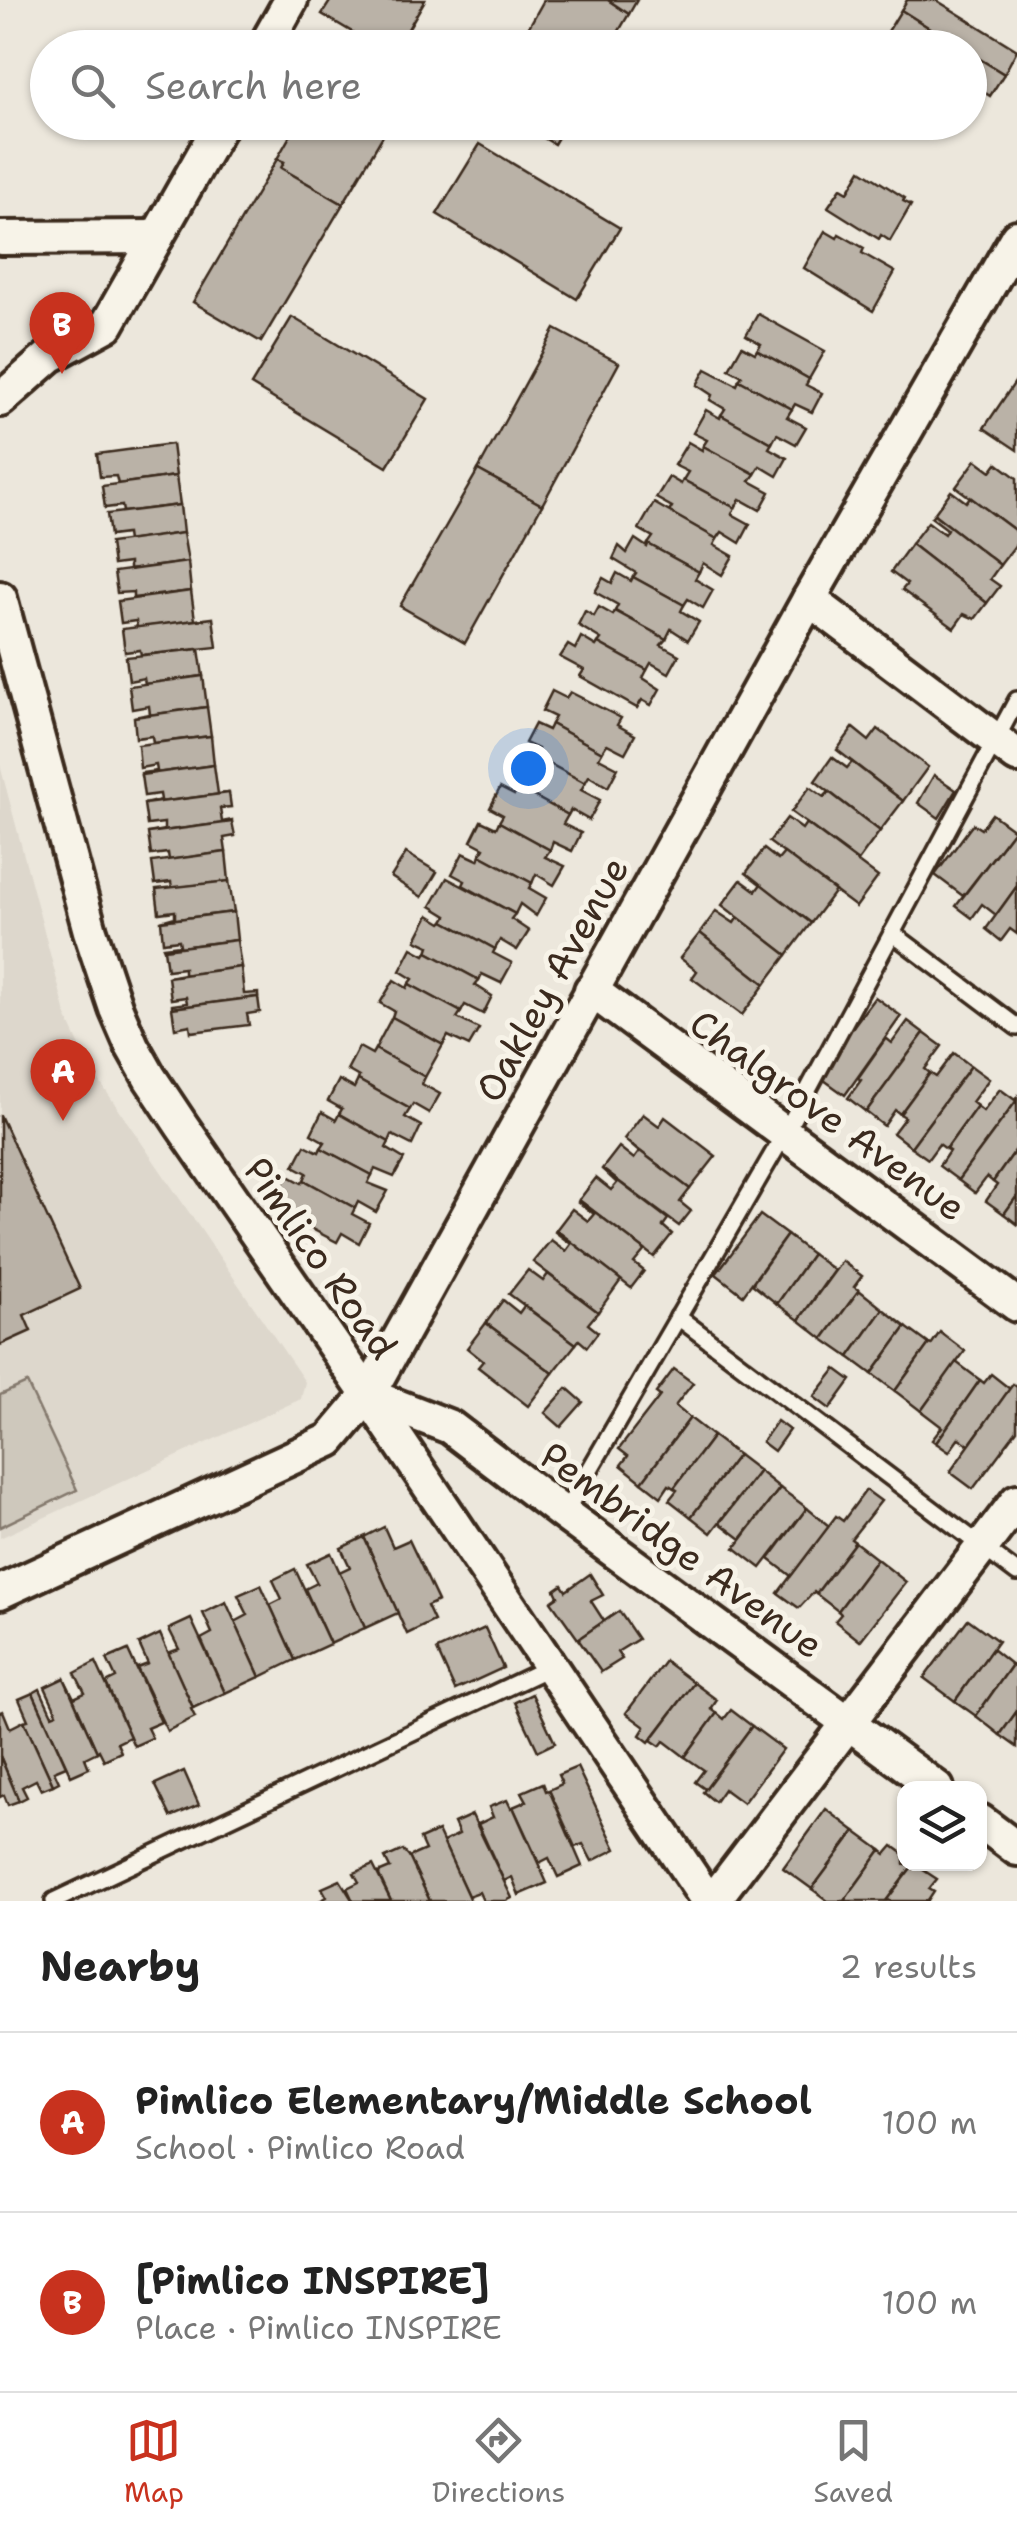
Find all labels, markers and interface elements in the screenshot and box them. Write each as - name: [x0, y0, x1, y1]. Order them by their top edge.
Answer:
- search box: [30, 30, 987, 140]
- icon: search: [65, 58, 120, 113]
- text: Search here: [145, 60, 362, 111]
- pin: B: [30, 292, 94, 374]
- your location: [503, 743, 554, 794]
- street label: Oakley Avenue: [464, 847, 640, 1111]
- street label: Chalgrove Avenue: [680, 997, 976, 1233]
- pin: A: [30, 1038, 96, 1121]
- street label: Pimlico Road: [232, 1147, 410, 1369]
- street label: Pembridge Avenue: [530, 1430, 834, 1670]
- map controls: [897, 1781, 987, 1871]
- button: layers: [897, 1781, 987, 1871]
- text: Nearby: [40, 1938, 200, 1994]
- text: 2 results: [840, 1945, 977, 1988]
- text: Pimlico Elementary/Middle School: [135, 2075, 812, 2126]
- text: A: [60, 2101, 85, 2144]
- text: 100 m: [881, 2101, 977, 2144]
- text: School · Pimlico Road: [135, 2126, 465, 2169]
- text: [Pimlico INSPIRE]: [135, 2255, 490, 2306]
- text: B: [63, 2281, 82, 2324]
- text: 100 m: [881, 2281, 977, 2324]
- text: Place · Pimlico INSPIRE: [135, 2306, 502, 2349]
- tab: Map: [124, 2413, 184, 2511]
- tab: Directions: [432, 2413, 565, 2511]
- tab: Saved: [813, 2413, 893, 2511]

